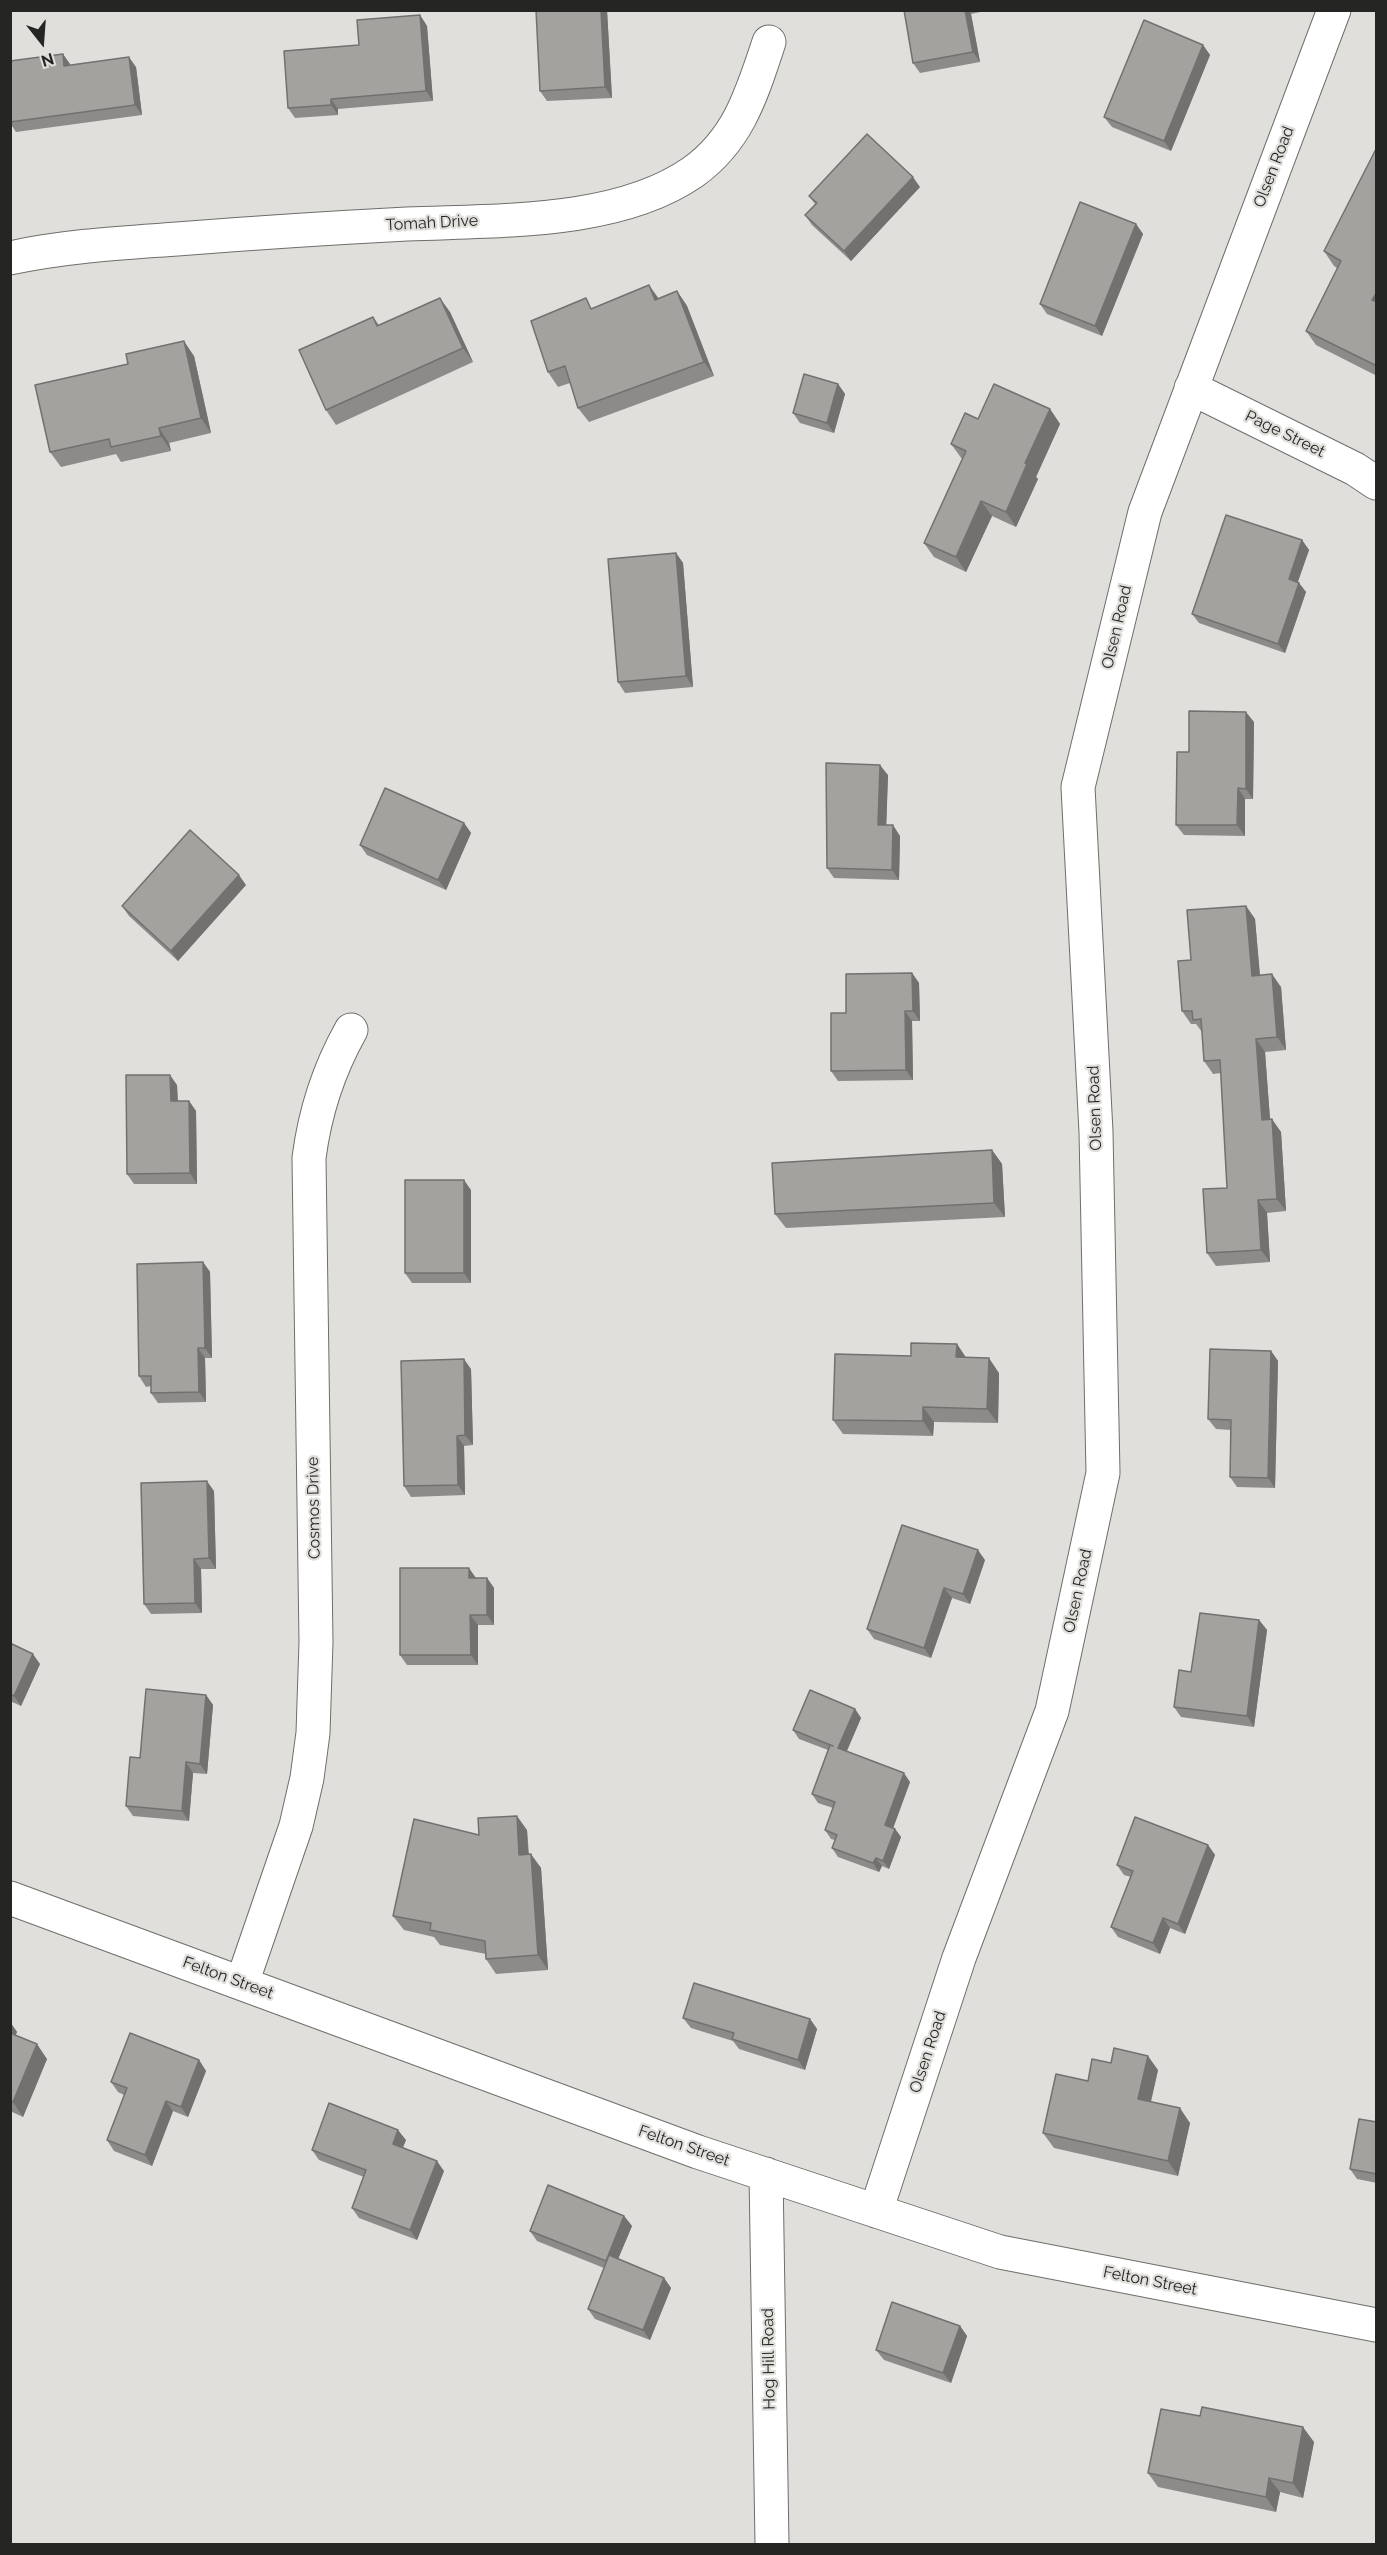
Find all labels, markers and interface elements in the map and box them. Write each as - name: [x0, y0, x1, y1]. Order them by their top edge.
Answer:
- north arrow: [12, 12, 72, 72]
- text: N: [39, 49, 56, 71]
- street label: Olsen Road: [1250, 124, 1298, 210]
- street label: Tomah Drive: [385, 211, 479, 235]
- street label: Page Street: [1242, 406, 1328, 462]
- street label: Olsen Road: [1098, 583, 1136, 671]
- street label: Olsen Road: [1084, 1065, 1106, 1151]
- street label: Cosmos Drive: [304, 1457, 324, 1559]
- street label: Olsen Road: [1060, 1547, 1096, 1635]
- street label: Felton Street: [180, 1953, 276, 2003]
- street label: Olsen Road: [906, 2008, 950, 2096]
- street label: Felton Street: [636, 2121, 732, 2171]
- street label: Felton Street: [1101, 2262, 1199, 2300]
- street label: Hog Hill Road: [759, 2308, 779, 2410]

